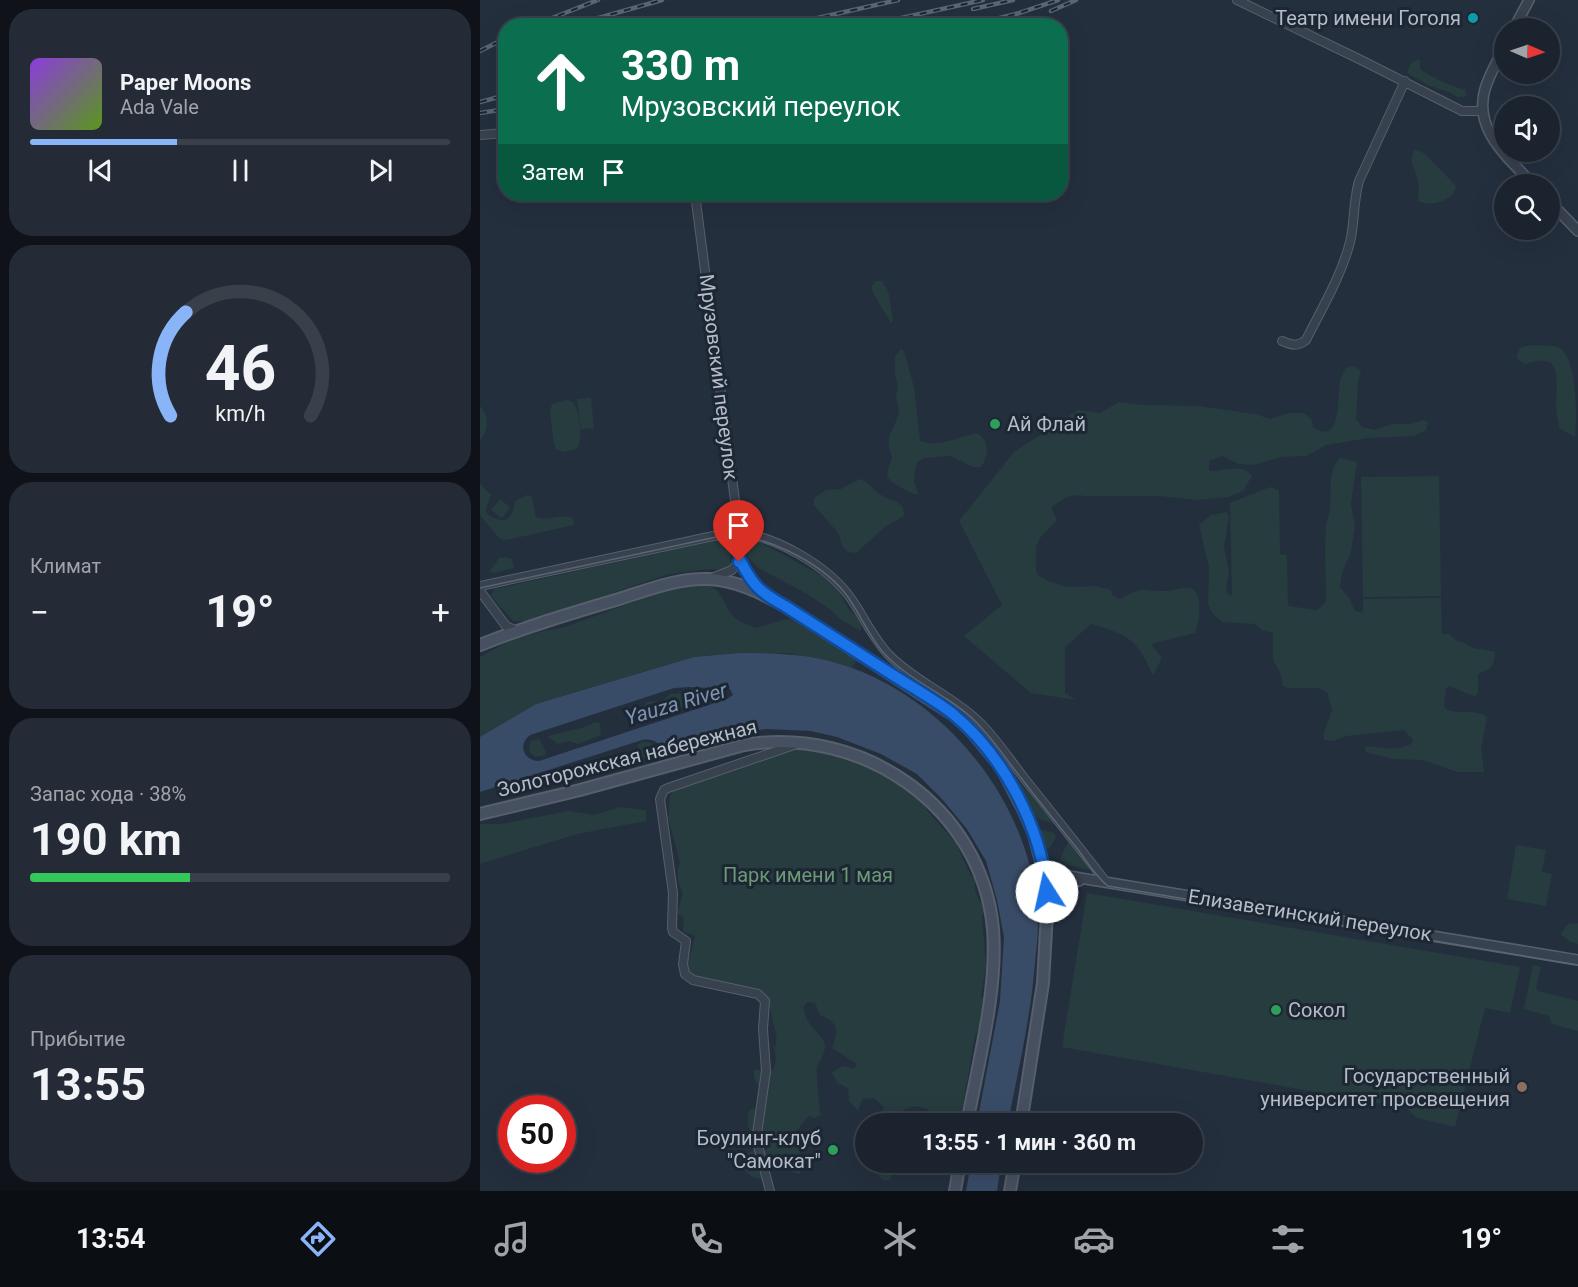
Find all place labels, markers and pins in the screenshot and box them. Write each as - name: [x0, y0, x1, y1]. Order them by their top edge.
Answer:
- place label: Театр имени Гоголя: [1275, 6, 1461, 30]
- marker: Театр имени Гоголя: [1466, 11, 1480, 25]
- place label: Ай Флай: [1007, 412, 1086, 436]
- marker: Ай Флай: [988, 417, 1002, 431]
- pin: [713, 500, 764, 562]
- place label: Сокол: [1288, 998, 1346, 1022]
- marker: Сокол: [1269, 1003, 1283, 1017]
- place label: Государственный университет просвещения: [1260, 1064, 1510, 1111]
- marker: Государственный университет просвещения: [1515, 1080, 1529, 1094]
- place label: Боулинг-клуб "Самокат": [697, 1126, 821, 1173]
- marker: Боулинг-клуб "Самокат": [826, 1143, 840, 1157]

